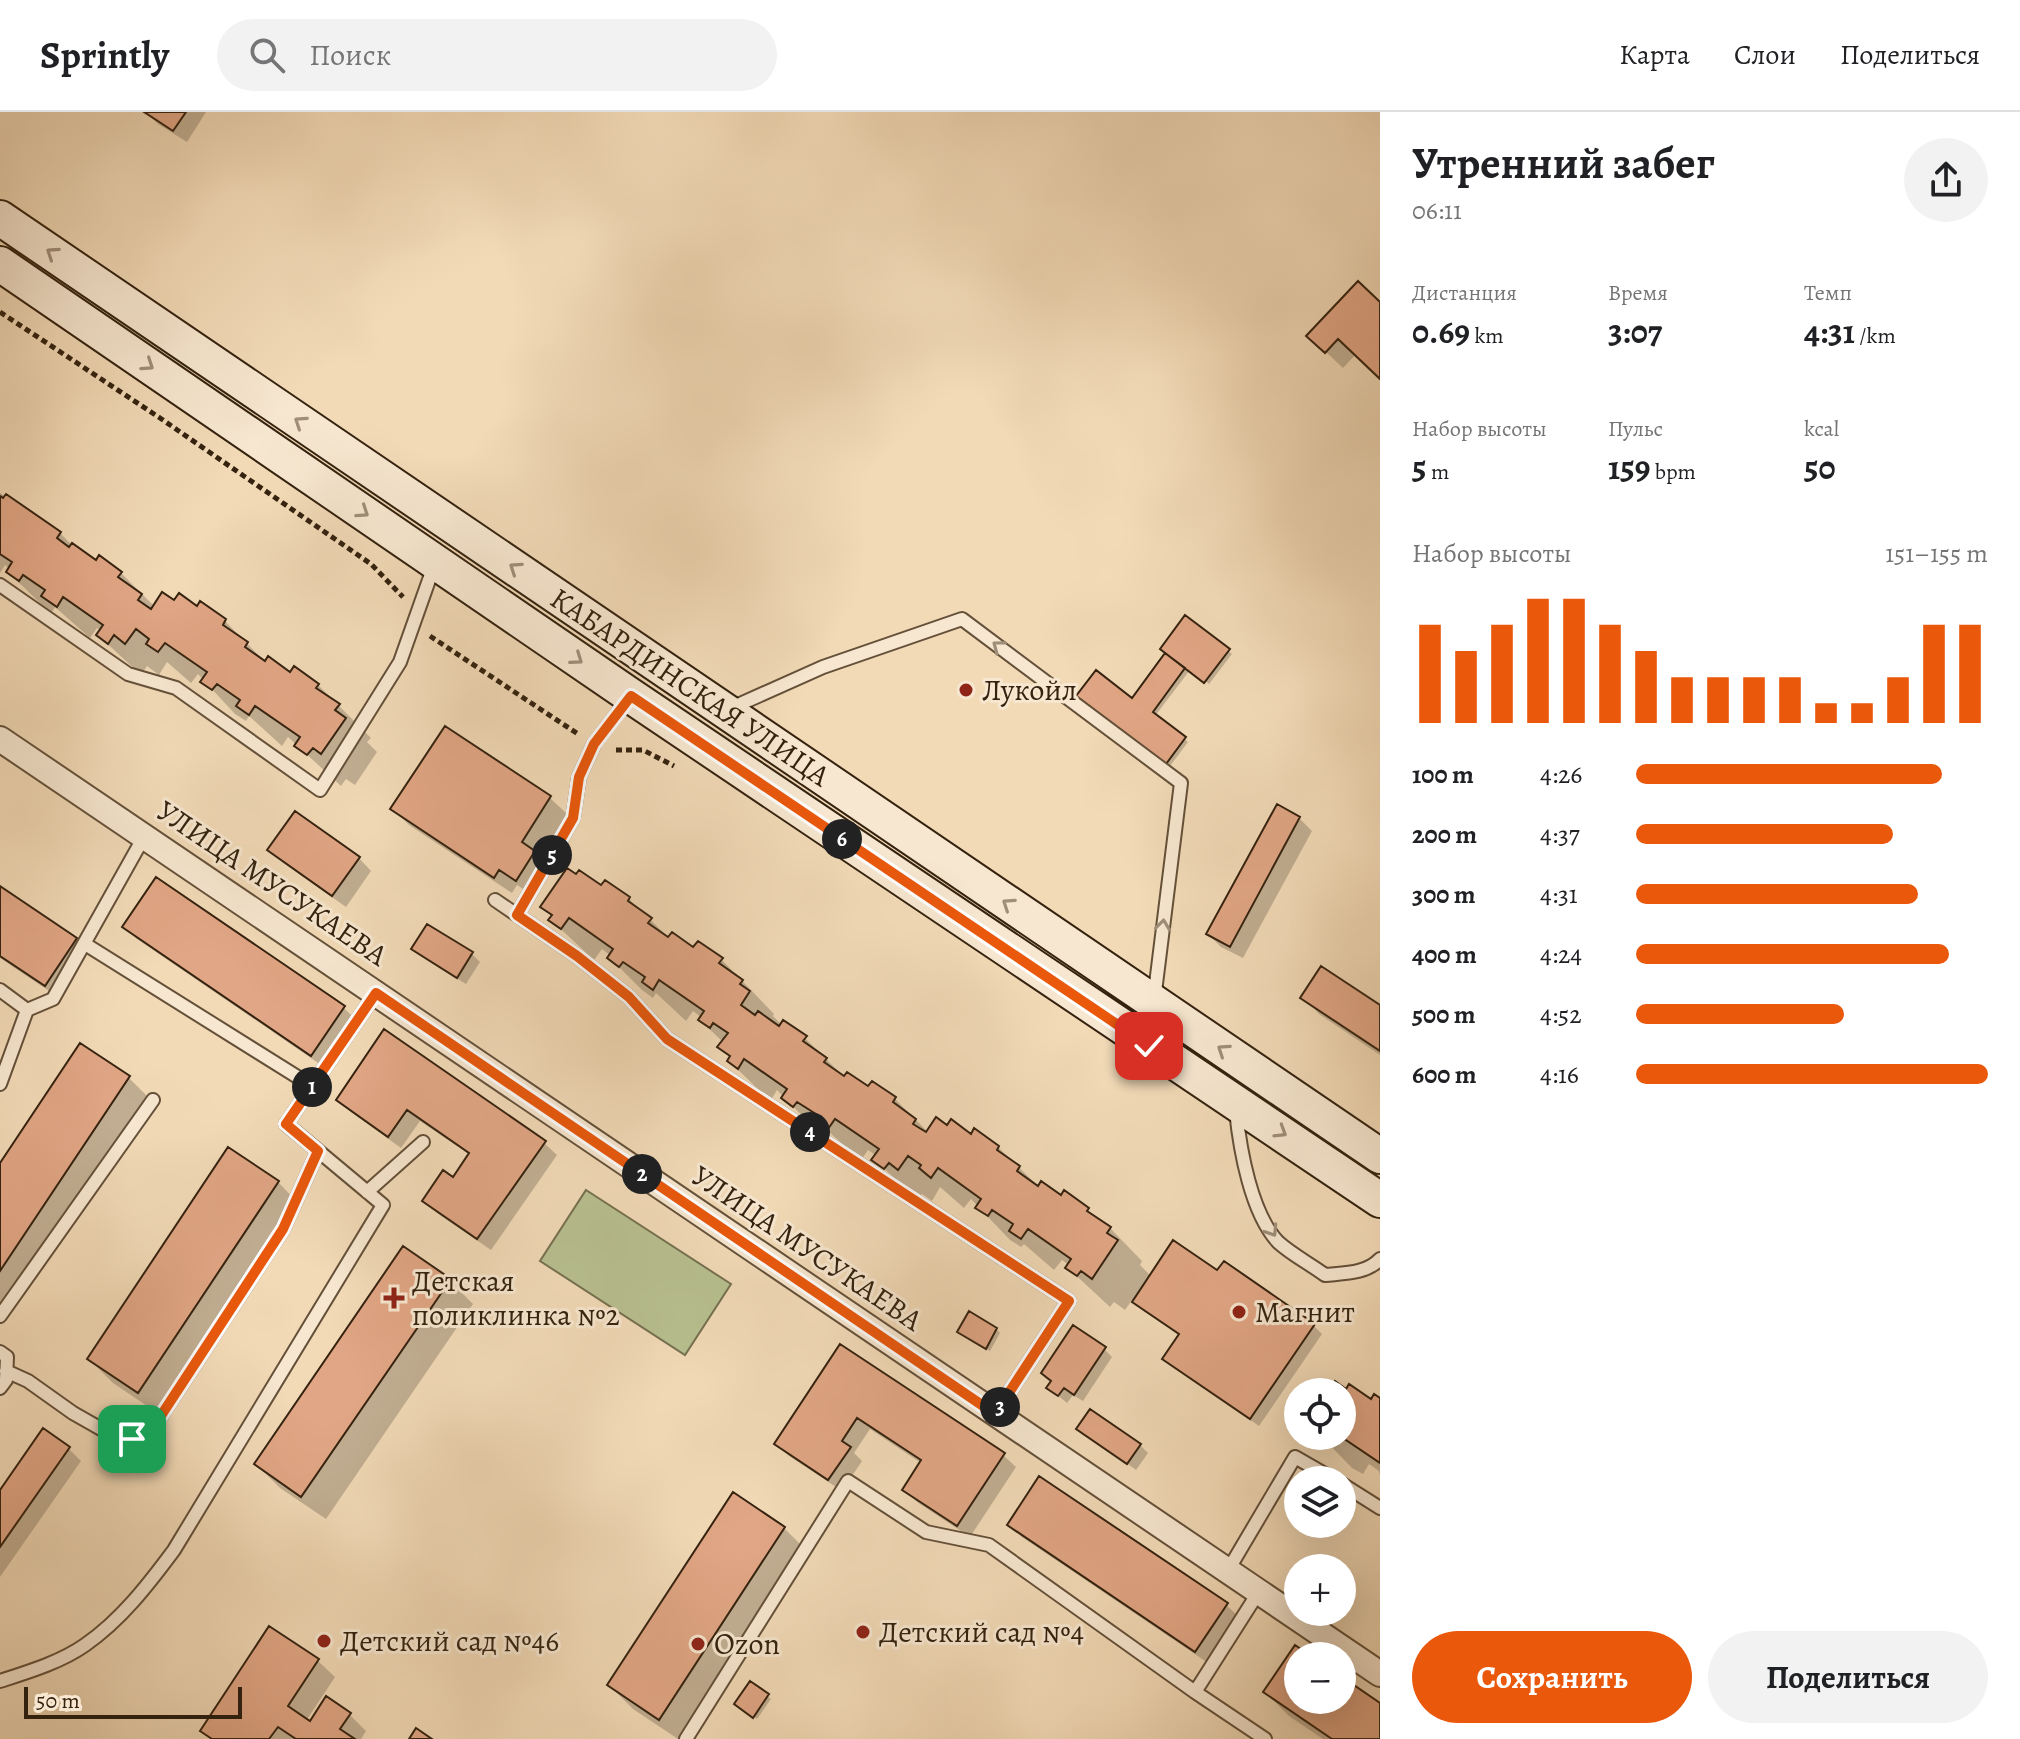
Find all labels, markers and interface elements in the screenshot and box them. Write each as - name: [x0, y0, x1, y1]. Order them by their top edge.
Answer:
- search box: [217, 19, 777, 91]
- text: Sprintly: [40, 29, 169, 81]
- icon: search: [245, 33, 289, 77]
- text: Поиск: [309, 35, 391, 75]
- text: Карта: [1619, 36, 1690, 74]
- text: Слои: [1734, 36, 1796, 74]
- text: Поделиться: [1840, 36, 1980, 74]
- text: Утренний забег: [1412, 133, 1715, 193]
- button: share: [1904, 138, 1988, 222]
- text: 06:11: [1412, 193, 1462, 228]
- one-way arrow: [47, 248, 61, 263]
- text: Дистанция: [1412, 278, 1517, 308]
- text: Время: [1608, 278, 1668, 308]
- text: Темп: [1804, 278, 1852, 308]
- text: 0.69: [1412, 308, 1470, 355]
- text: 3:07: [1608, 308, 1662, 355]
- text: 4:31: [1804, 308, 1855, 355]
- text: km: [1470, 321, 1504, 351]
- text: /km: [1855, 321, 1896, 351]
- one-way arrow: [140, 355, 154, 370]
- text: Набор высоты: [1412, 414, 1547, 444]
- text: Пульс: [1608, 414, 1663, 444]
- text: kcal: [1804, 414, 1839, 444]
- one-way arrow: [294, 417, 309, 432]
- text: 5: [1412, 444, 1427, 491]
- text: 159: [1608, 444, 1650, 491]
- text: 50: [1804, 444, 1836, 491]
- text: m: [1427, 457, 1449, 487]
- text: bpm: [1650, 457, 1696, 487]
- one-way arrow: [354, 502, 368, 517]
- text: Набор высоты: [1412, 536, 1571, 571]
- text: 151–155 m: [1885, 536, 1988, 571]
- one-way arrow: [509, 563, 524, 578]
- street label: КАБАРДИНСКАЯ УЛИЦА: [542, 578, 838, 796]
- one-way arrow: [992, 642, 1007, 656]
- one-way arrow: [568, 649, 582, 664]
- place label: Лукойл: [982, 670, 1077, 710]
- marker: Лукойл: [957, 681, 975, 699]
- text: 100 m: [1412, 757, 1474, 792]
- text: 4:26: [1540, 757, 1582, 792]
- street label: УЛИЦА МУСУКАЕВА: [149, 791, 396, 975]
- text: 200 m: [1412, 817, 1477, 852]
- text: 4:37: [1540, 817, 1580, 852]
- pin: 6: [822, 819, 862, 859]
- text: 6: [837, 824, 847, 854]
- pin: 5: [532, 835, 572, 875]
- text: 5: [547, 840, 557, 870]
- text: 300 m: [1412, 877, 1476, 912]
- text: 4:31: [1540, 877, 1578, 912]
- one-way arrow: [1002, 898, 1016, 913]
- one-way arrow: [1155, 919, 1172, 932]
- text: 400 m: [1412, 937, 1477, 972]
- text: 4:24: [1540, 937, 1582, 972]
- text: 500 m: [1412, 997, 1476, 1032]
- text: 4:52: [1540, 997, 1582, 1032]
- pin: [1115, 1012, 1183, 1080]
- icon: check: [1127, 1024, 1171, 1068]
- one-way arrow: [1217, 1045, 1231, 1060]
- text: 600 m: [1412, 1057, 1477, 1092]
- text: 4:16: [1540, 1057, 1579, 1092]
- pin: 1: [292, 1067, 332, 1107]
- text: 1: [308, 1072, 316, 1102]
- pin: 4: [790, 1112, 830, 1152]
- text: 4: [805, 1117, 815, 1147]
- one-way arrow: [1272, 1123, 1286, 1138]
- pin: 2: [622, 1154, 662, 1194]
- street label: УЛИЦА МУСУКАЕВА: [684, 1156, 931, 1340]
- text: 2: [637, 1159, 647, 1189]
- one-way arrow: [1262, 1222, 1277, 1236]
- place label: Детская поликлинка №2: [412, 1261, 620, 1335]
- marker: Детская поликлинка №2: [383, 1287, 405, 1309]
- place label: Магнит: [1255, 1292, 1355, 1332]
- marker: Магнит: [1230, 1303, 1248, 1321]
- map controls: [1284, 1378, 1356, 1714]
- button: locate: [1284, 1378, 1356, 1450]
- pin: 3: [980, 1387, 1020, 1427]
- text: 3: [995, 1392, 1005, 1422]
- pin: [98, 1405, 166, 1473]
- icon: arrive: [110, 1417, 154, 1461]
- button: layers: [1284, 1466, 1356, 1538]
- button: +: [1284, 1554, 1356, 1626]
- place label: Детский сад №4: [879, 1612, 1084, 1652]
- place label: Детский сад №46: [340, 1621, 559, 1661]
- marker: Детский сад №4: [854, 1623, 872, 1641]
- place label: Ozon: [714, 1624, 780, 1664]
- button: Сохранить: [1412, 1631, 1692, 1723]
- button: Поделиться: [1708, 1631, 1988, 1723]
- marker: Детский сад №46: [315, 1632, 333, 1650]
- marker: Ozon: [689, 1635, 707, 1653]
- button: −: [1284, 1642, 1356, 1714]
- scale bar: [24, 1683, 242, 1719]
- text: 50 m: [36, 1686, 80, 1716]

